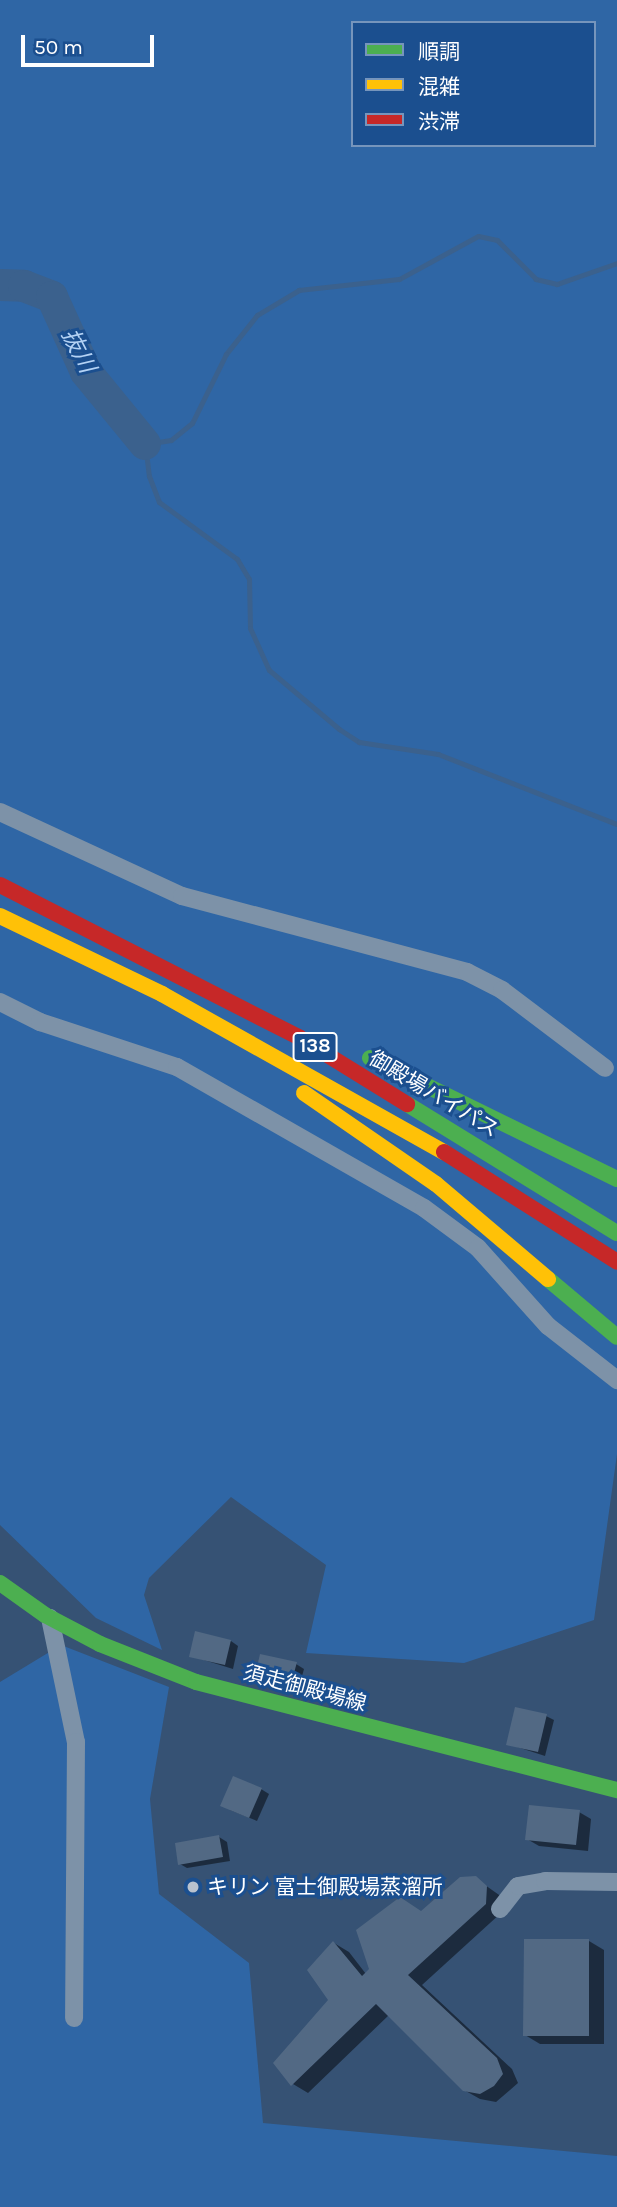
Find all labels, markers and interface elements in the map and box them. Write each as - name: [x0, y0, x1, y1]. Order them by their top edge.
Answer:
- scale bar: [24, 21, 158, 65]
- legend: [351, 21, 596, 147]
- text: 50 m: [34, 35, 83, 59]
- text: 順調: [418, 40, 460, 64]
- text: 混雑: [418, 75, 460, 99]
- text: 渋滞: [418, 110, 460, 134]
- water label: 抜川: [55, 324, 101, 378]
- road number: 138: [292, 1032, 338, 1063]
- street label: 御殿場バイパス: [365, 1045, 503, 1143]
- street label: 須走御殿場線: [241, 1660, 369, 1716]
- place label: キリン 富士御殿場蒸溜所: [207, 1874, 443, 1900]
- marker: キリン 富士御殿場蒸溜所: [185, 1879, 201, 1895]

